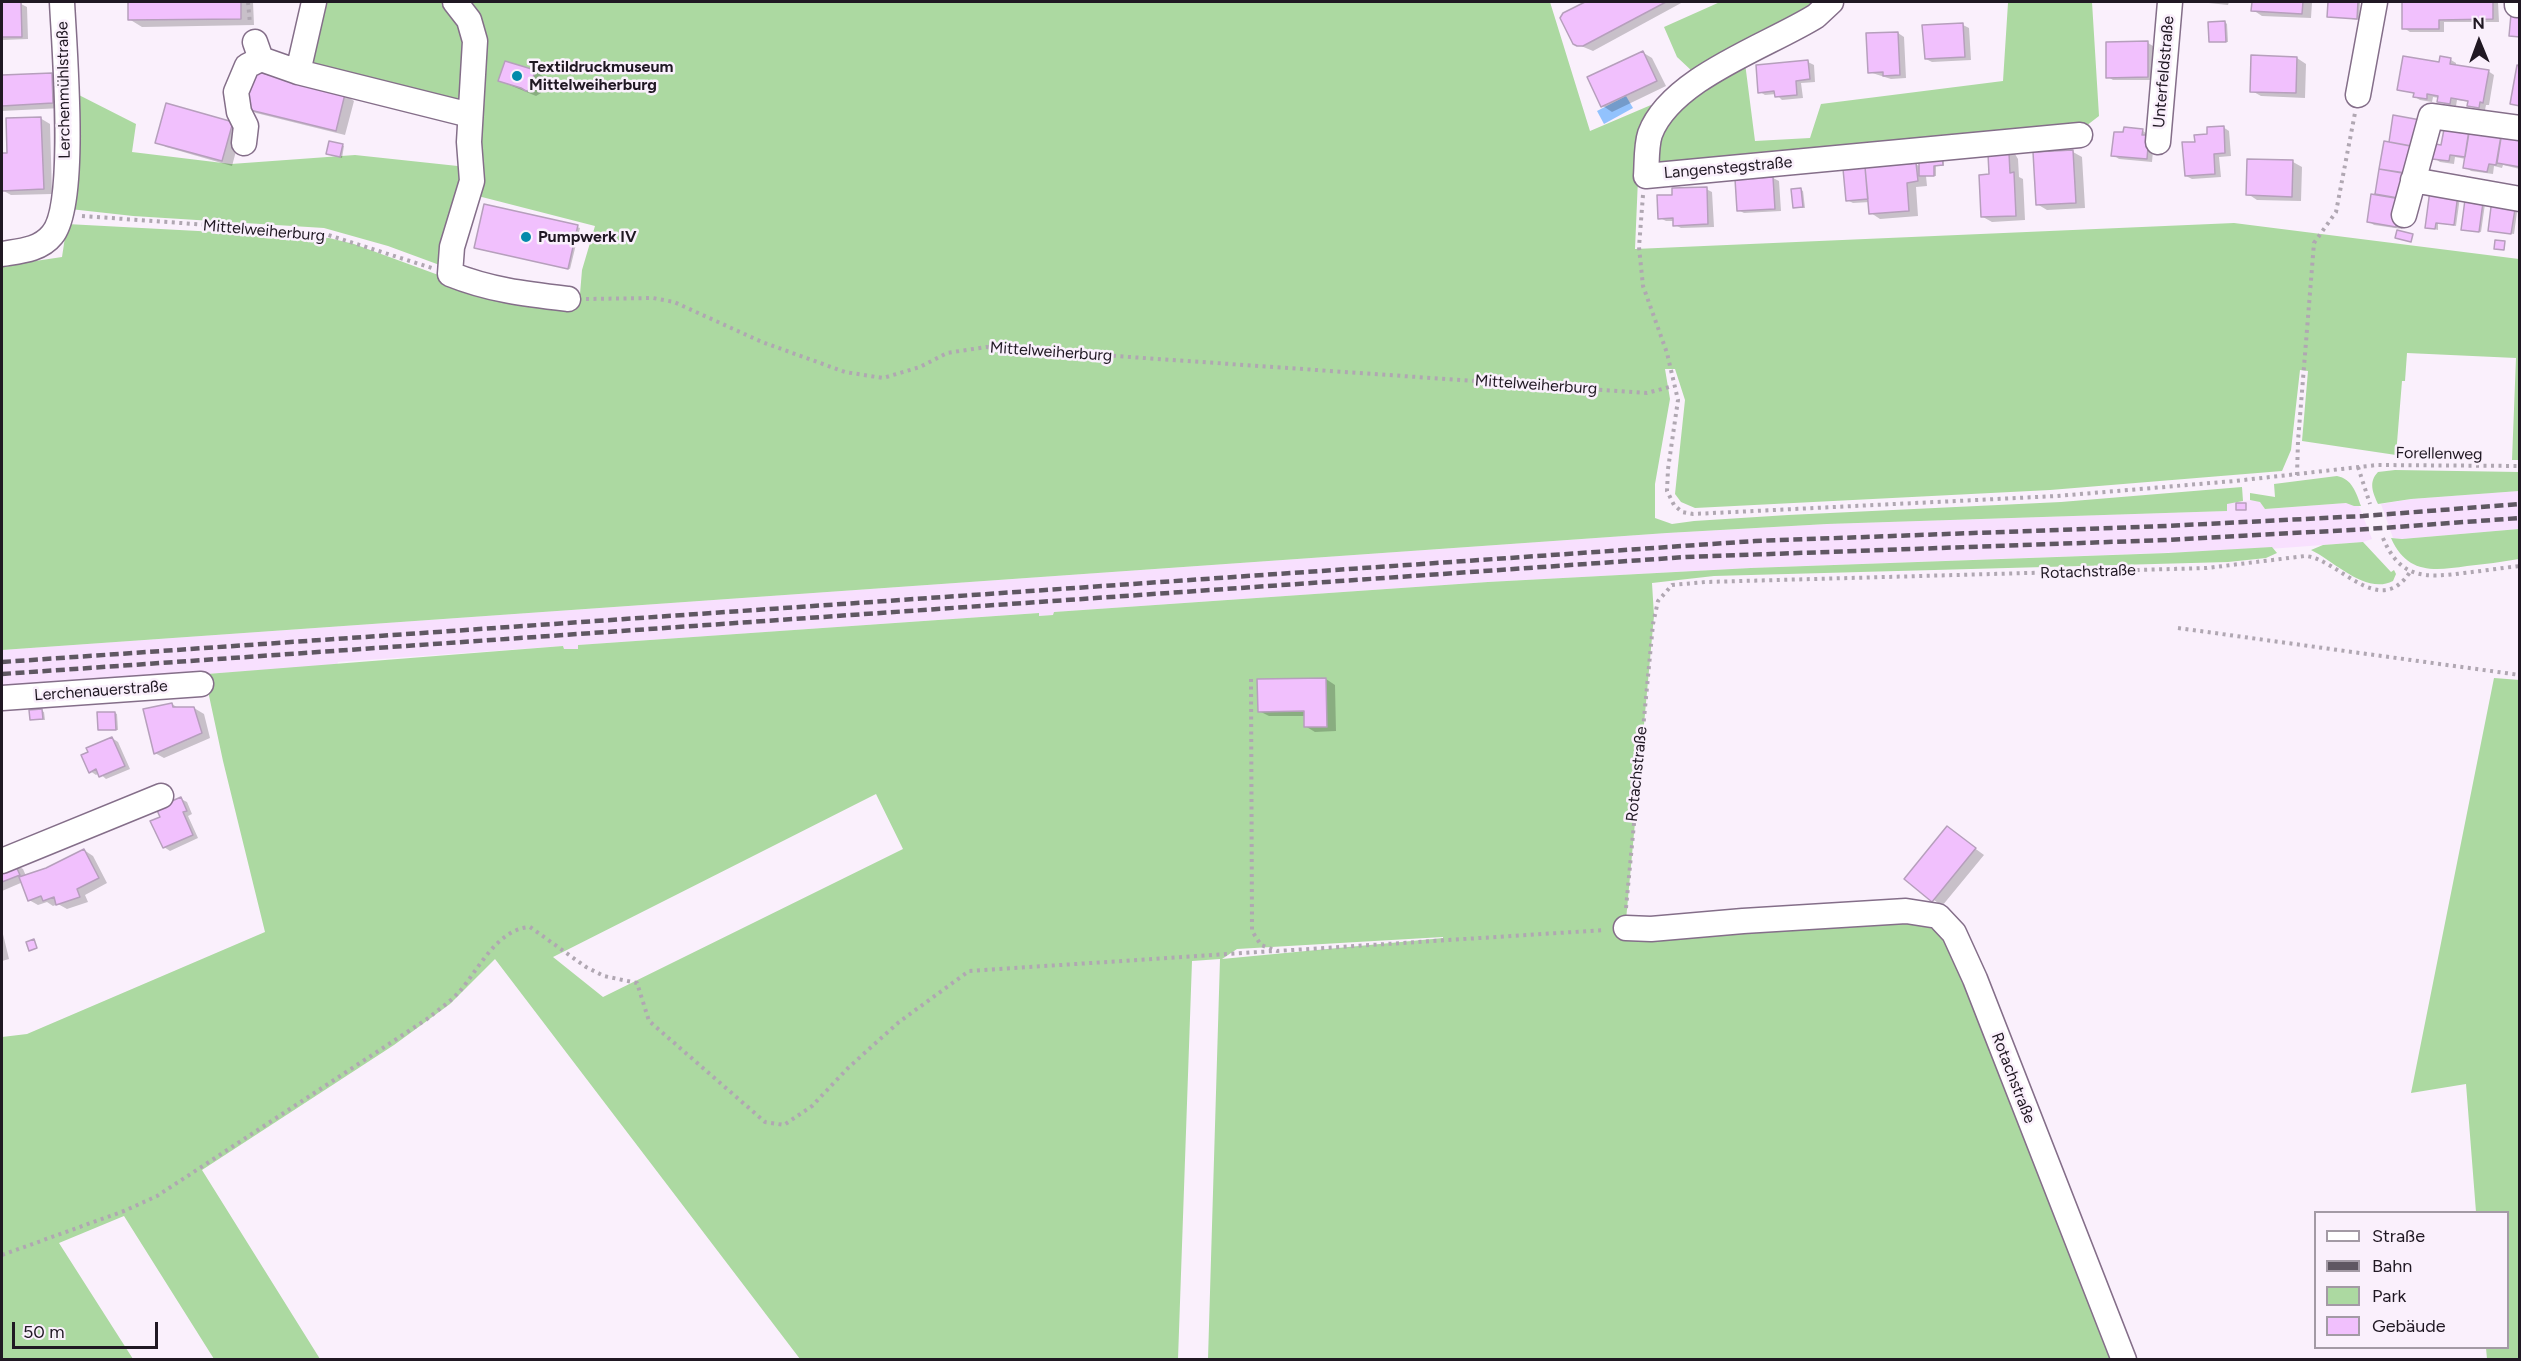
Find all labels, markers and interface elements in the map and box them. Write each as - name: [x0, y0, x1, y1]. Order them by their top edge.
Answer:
- north arrow: [2449, 12, 2509, 72]
- text: N: [2472, 14, 2485, 33]
- street label: Unterfeldstraße: [2150, 15, 2178, 129]
- street label: Lerchenmühlstraße: [53, 21, 75, 159]
- place label: Textildruckmuseum Mittelweiherburg: [529, 57, 673, 95]
- marker: Textildruckmuseum Mittelweiherburg: [510, 69, 524, 83]
- street label: Langenstegstraße: [1663, 153, 1793, 183]
- street label: Mittelweiherburg: [202, 216, 326, 246]
- place label: Pumpwerk IV: [538, 227, 637, 247]
- marker: Pumpwerk IV: [519, 230, 533, 244]
- street label: Mittelweiherburg: [989, 338, 1113, 366]
- street label: Mittelweiherburg: [1474, 371, 1598, 399]
- street label: Forellenweg: [2395, 444, 2483, 464]
- street label: Rotachstraße: [2040, 561, 2136, 583]
- street label: Lerchenauerstraße: [34, 677, 168, 705]
- street label: Rotachstraße: [1622, 725, 1652, 823]
- street label: Rotachstraße: [1987, 1030, 2039, 1126]
- legend: [2314, 1211, 2509, 1349]
- text: Straße: [2372, 1225, 2425, 1247]
- text: Bahn: [2372, 1255, 2412, 1277]
- text: Park: [2372, 1285, 2406, 1307]
- scale bar: [15, 1310, 160, 1348]
- text: Gebäude: [2372, 1315, 2446, 1337]
- text: 50 m: [23, 1321, 65, 1343]

